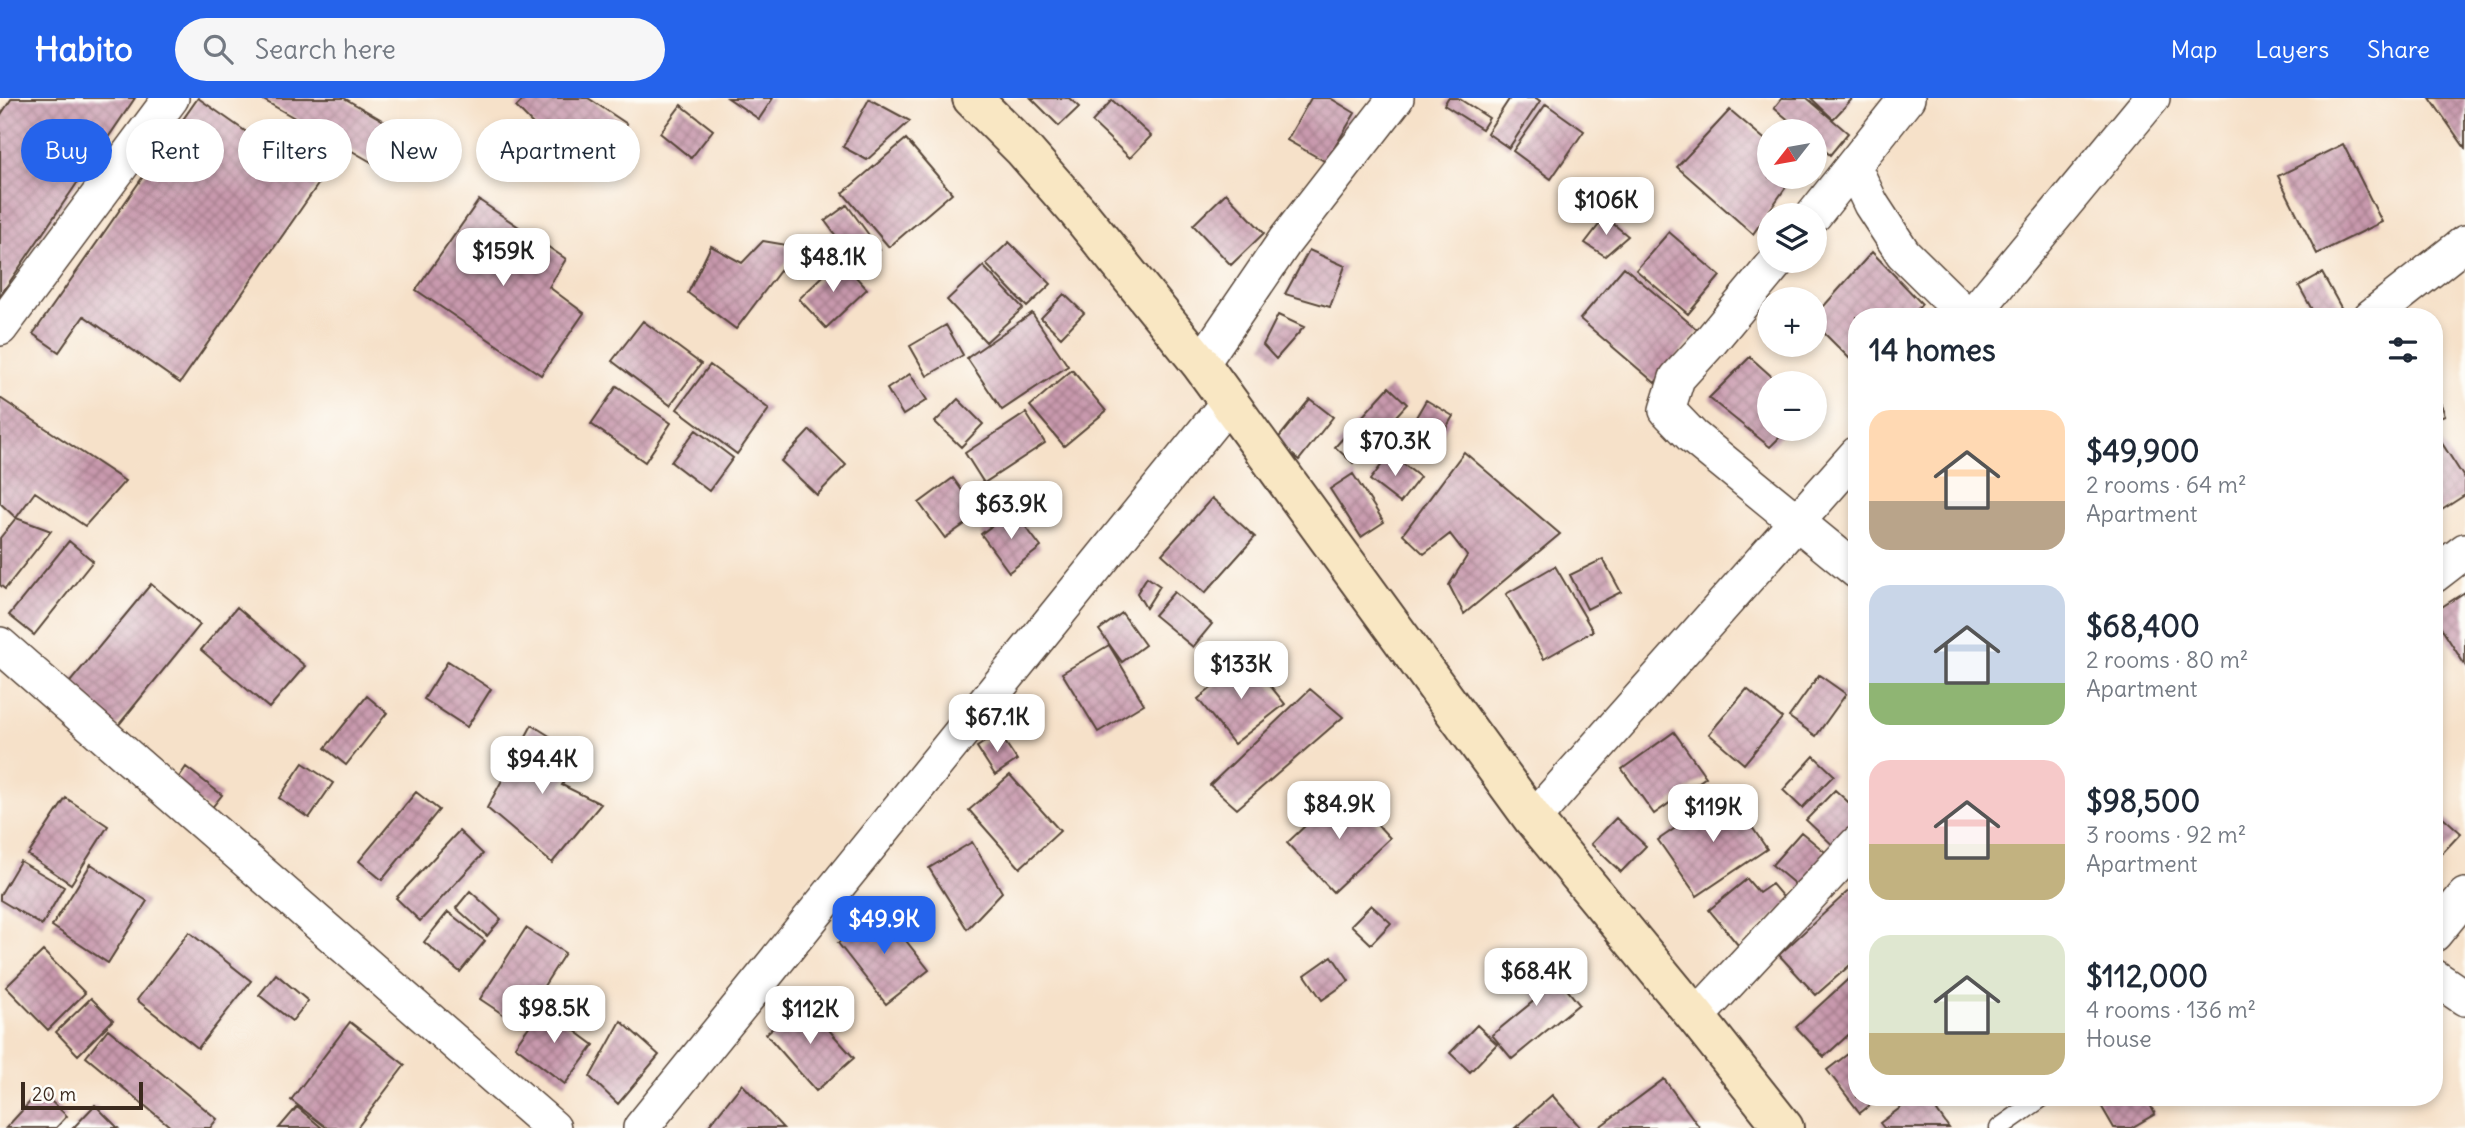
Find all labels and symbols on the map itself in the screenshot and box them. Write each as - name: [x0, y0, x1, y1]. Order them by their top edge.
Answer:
- north arrow: [1757, 119, 1827, 189]
- pin: $106K: [1557, 178, 1655, 237]
- pin: $159K: [454, 228, 552, 288]
- pin: $48.1K: [776, 234, 890, 294]
- pin: $70.3K: [1338, 418, 1452, 478]
- pin: $63.9K: [954, 482, 1068, 541]
- pin: $133K: [1192, 642, 1290, 701]
- pin: $67.1K: [940, 694, 1054, 754]
- pin: $94.4K: [485, 736, 599, 796]
- pin: $84.9K: [1282, 782, 1396, 841]
- pin: $119K: [1664, 784, 1762, 844]
- pin: $49.9K: [827, 896, 941, 956]
- pin: $68.4K: [1479, 948, 1593, 1008]
- pin: $98.5K: [497, 986, 611, 1045]
- pin: $112K: [761, 986, 859, 1046]
- scale bar: [21, 1079, 144, 1111]

